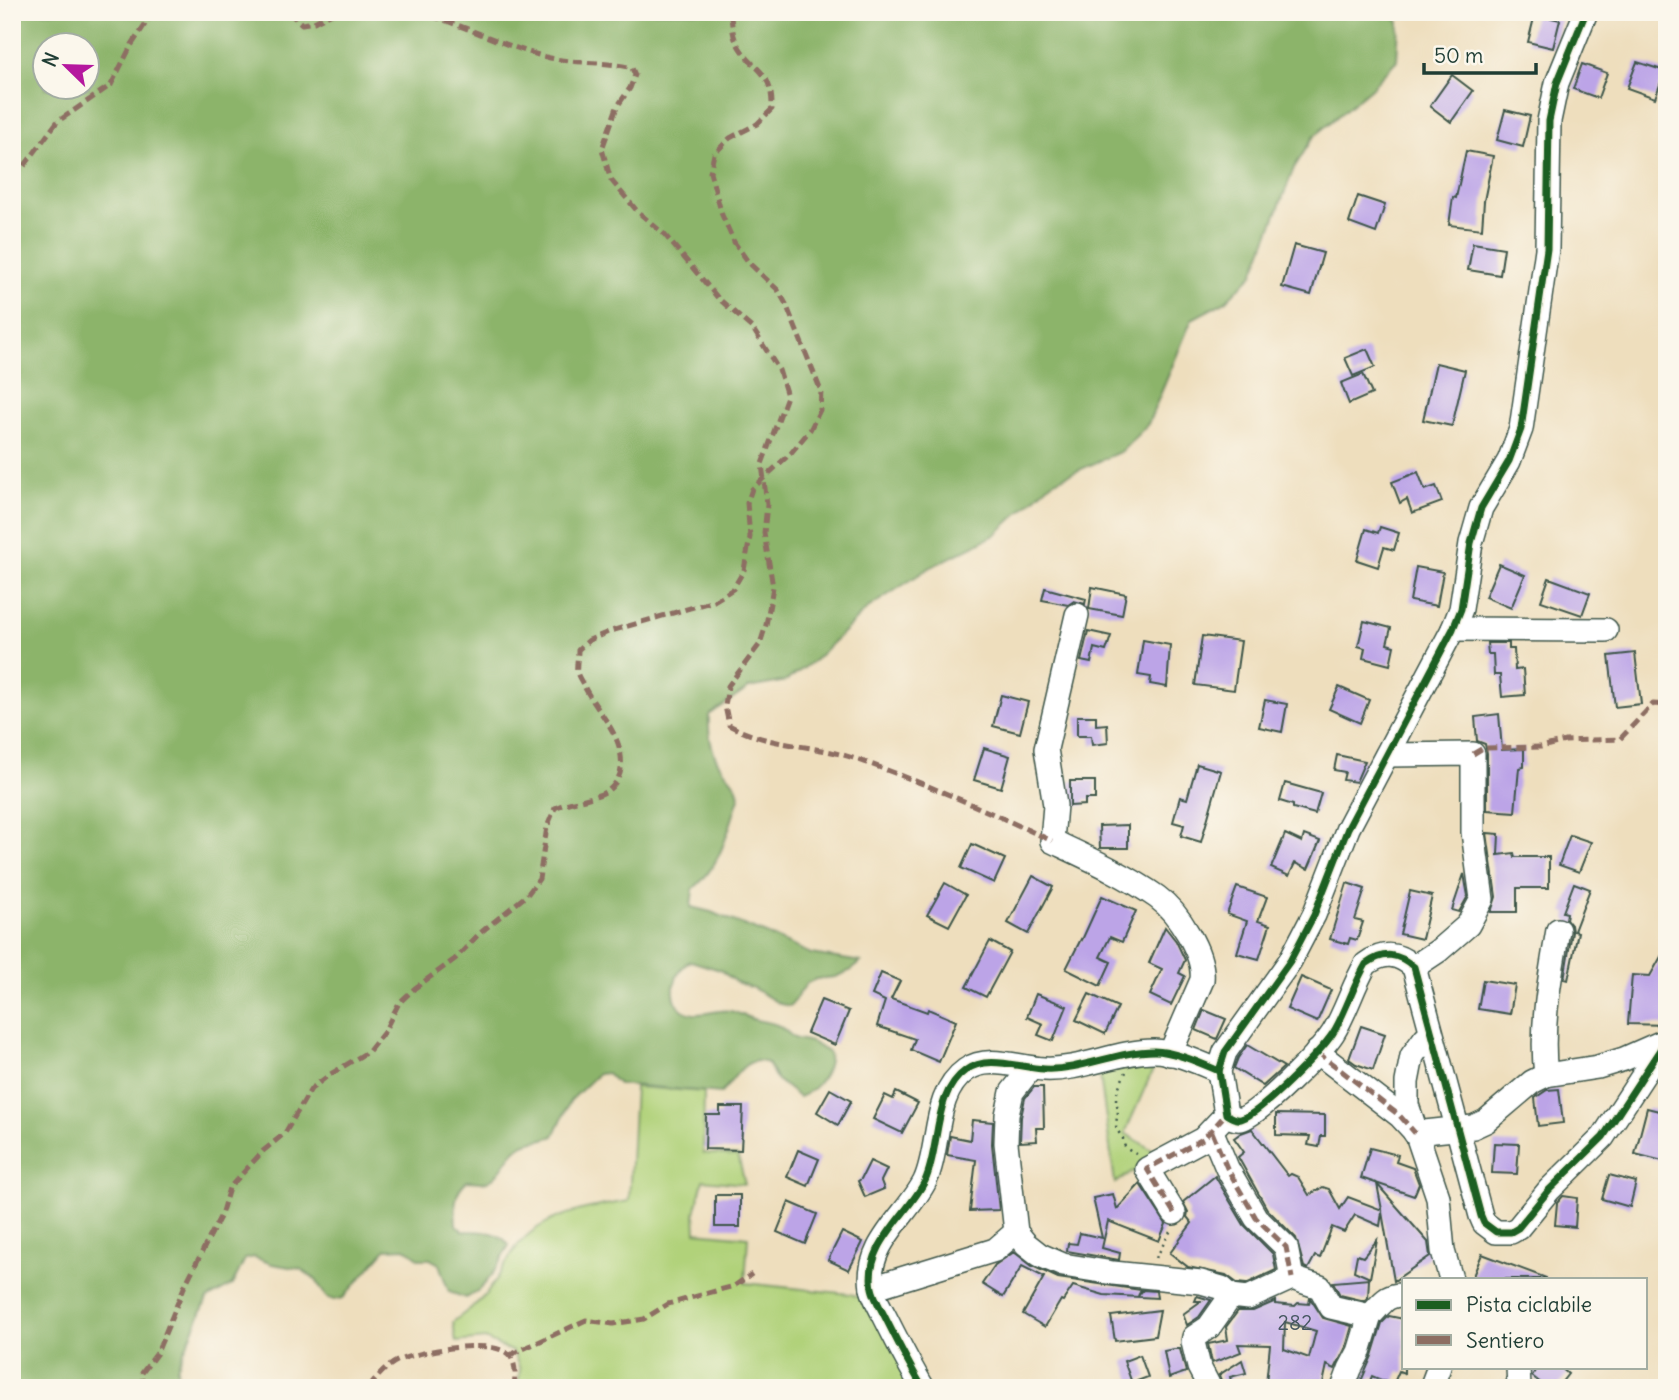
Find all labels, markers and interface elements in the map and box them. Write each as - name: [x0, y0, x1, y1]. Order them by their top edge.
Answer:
- north arrow: [32, 32, 102, 102]
- scale bar: [1424, 32, 1536, 76]
- text: 50 m: [1434, 42, 1483, 69]
- text: N: [37, 49, 64, 70]
- legend: [1402, 1278, 1648, 1368]
- text: Pista ciclabile: [1466, 1291, 1592, 1318]
- house number: 282: [1277, 1309, 1313, 1336]
- text: Sentiero: [1466, 1327, 1544, 1354]

